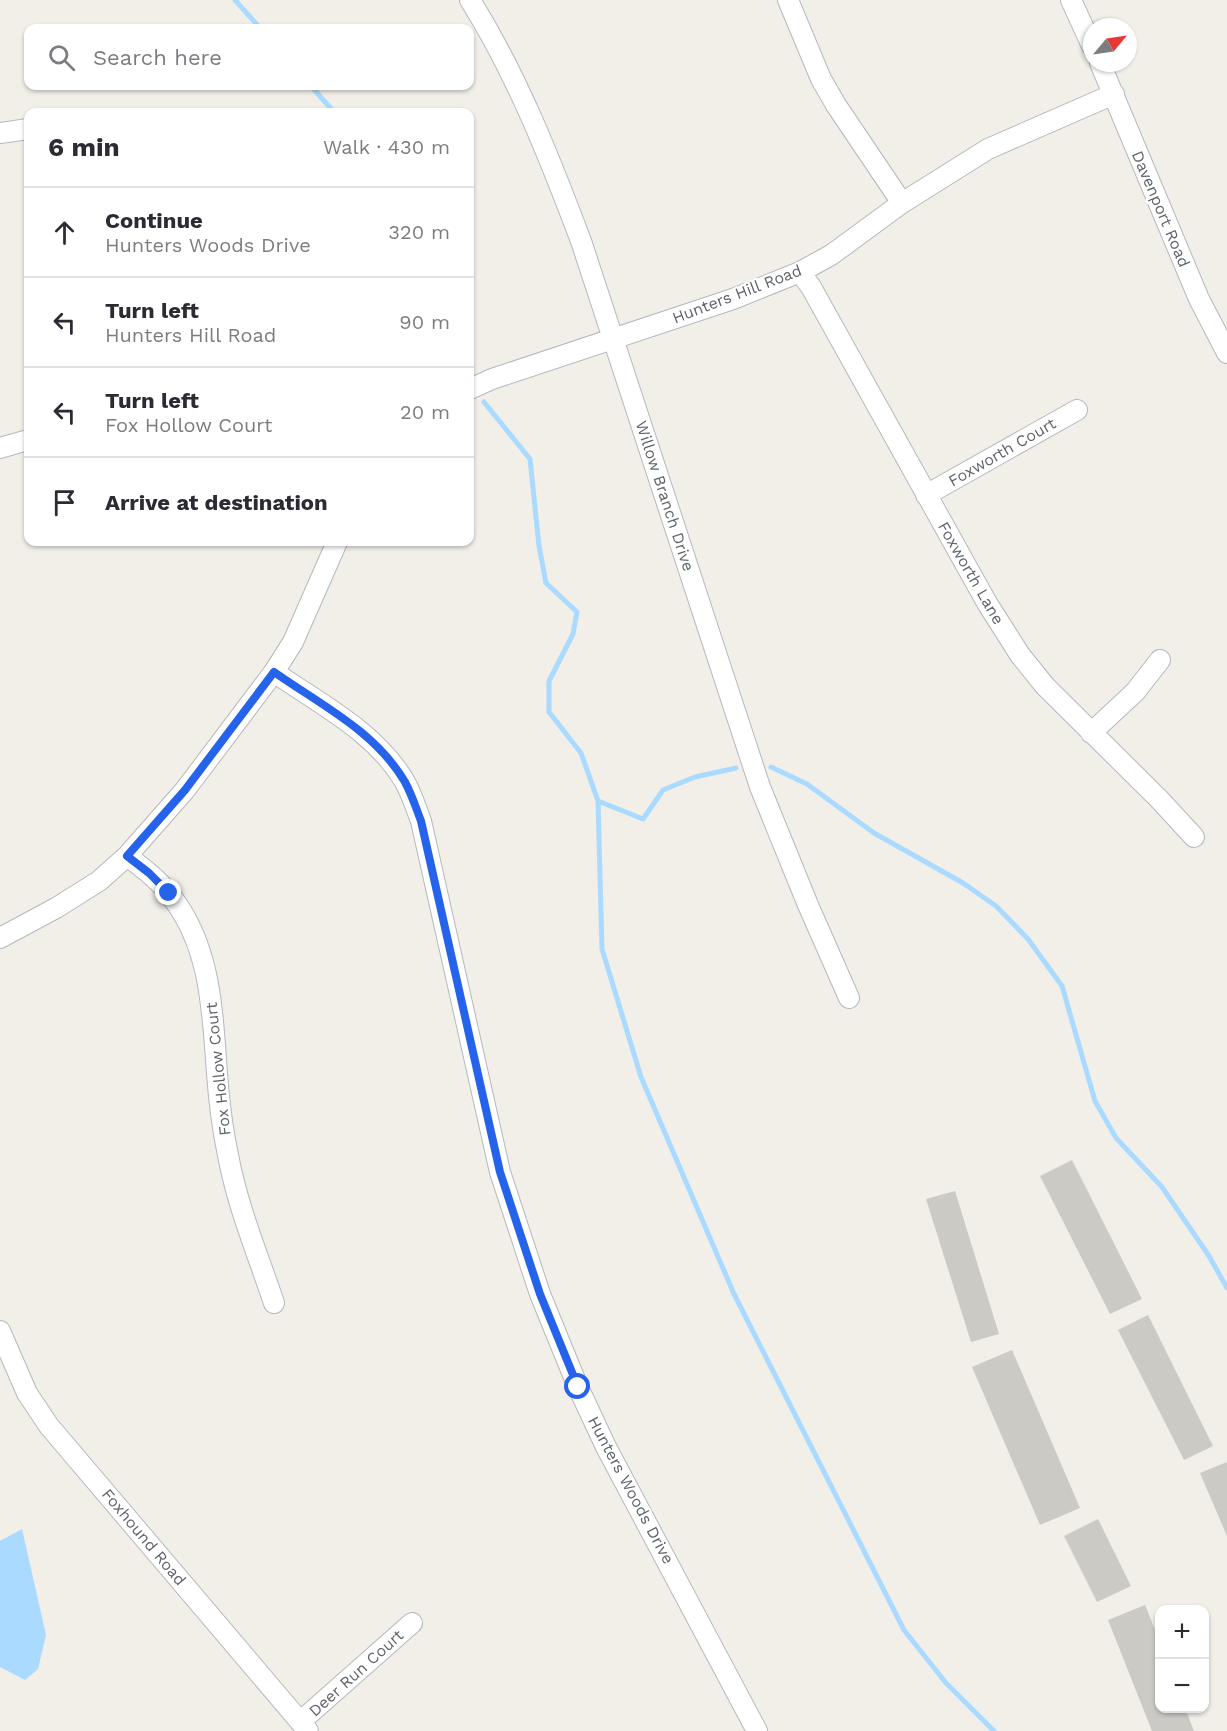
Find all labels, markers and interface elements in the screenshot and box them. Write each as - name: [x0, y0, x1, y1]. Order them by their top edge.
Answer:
- north arrow: [1083, 18, 1137, 72]
- search box: [24, 24, 474, 90]
- icon: search: [45, 41, 78, 74]
- text: Search here: [93, 45, 222, 70]
- text: 6 min: [48, 132, 120, 162]
- text: Walk · 430 m: [323, 135, 450, 159]
- street label: Davenport Road: [1128, 148, 1194, 270]
- text: Continue: [105, 208, 203, 233]
- icon: ahead: [48, 216, 81, 249]
- text: 320 m: [388, 220, 450, 244]
- text: Hunters Woods Drive: [105, 233, 311, 257]
- street label: Hunters Hill Road: [670, 261, 804, 327]
- text: Turn left: [105, 298, 199, 323]
- icon: left: [48, 306, 81, 339]
- text: 90 m: [399, 310, 450, 334]
- text: Hunters Hill Road: [105, 323, 276, 347]
- text: Turn left: [105, 388, 199, 413]
- icon: left: [48, 396, 81, 429]
- text: 20 m: [400, 400, 450, 424]
- text: Fox Hollow Court: [105, 413, 272, 437]
- street label: Foxworth Court: [945, 413, 1059, 490]
- street label: Willow Branch Drive: [632, 418, 698, 574]
- icon: arrive: [48, 486, 81, 519]
- text: Arrive at destination: [105, 490, 328, 515]
- street label: Foxworth Lane: [934, 518, 1008, 628]
- route end: [155, 879, 181, 905]
- street label: Fox Hollow Court: [202, 1001, 234, 1137]
- route start: [564, 1373, 590, 1399]
- street label: Hunters Woods Drive: [584, 1413, 678, 1567]
- street label: Foxhound Road: [98, 1485, 190, 1589]
- map controls: [1155, 1605, 1209, 1713]
- button: +: [1155, 1605, 1209, 1659]
- street label: Deer Run Court: [305, 1625, 407, 1720]
- button: −: [1155, 1659, 1209, 1713]

